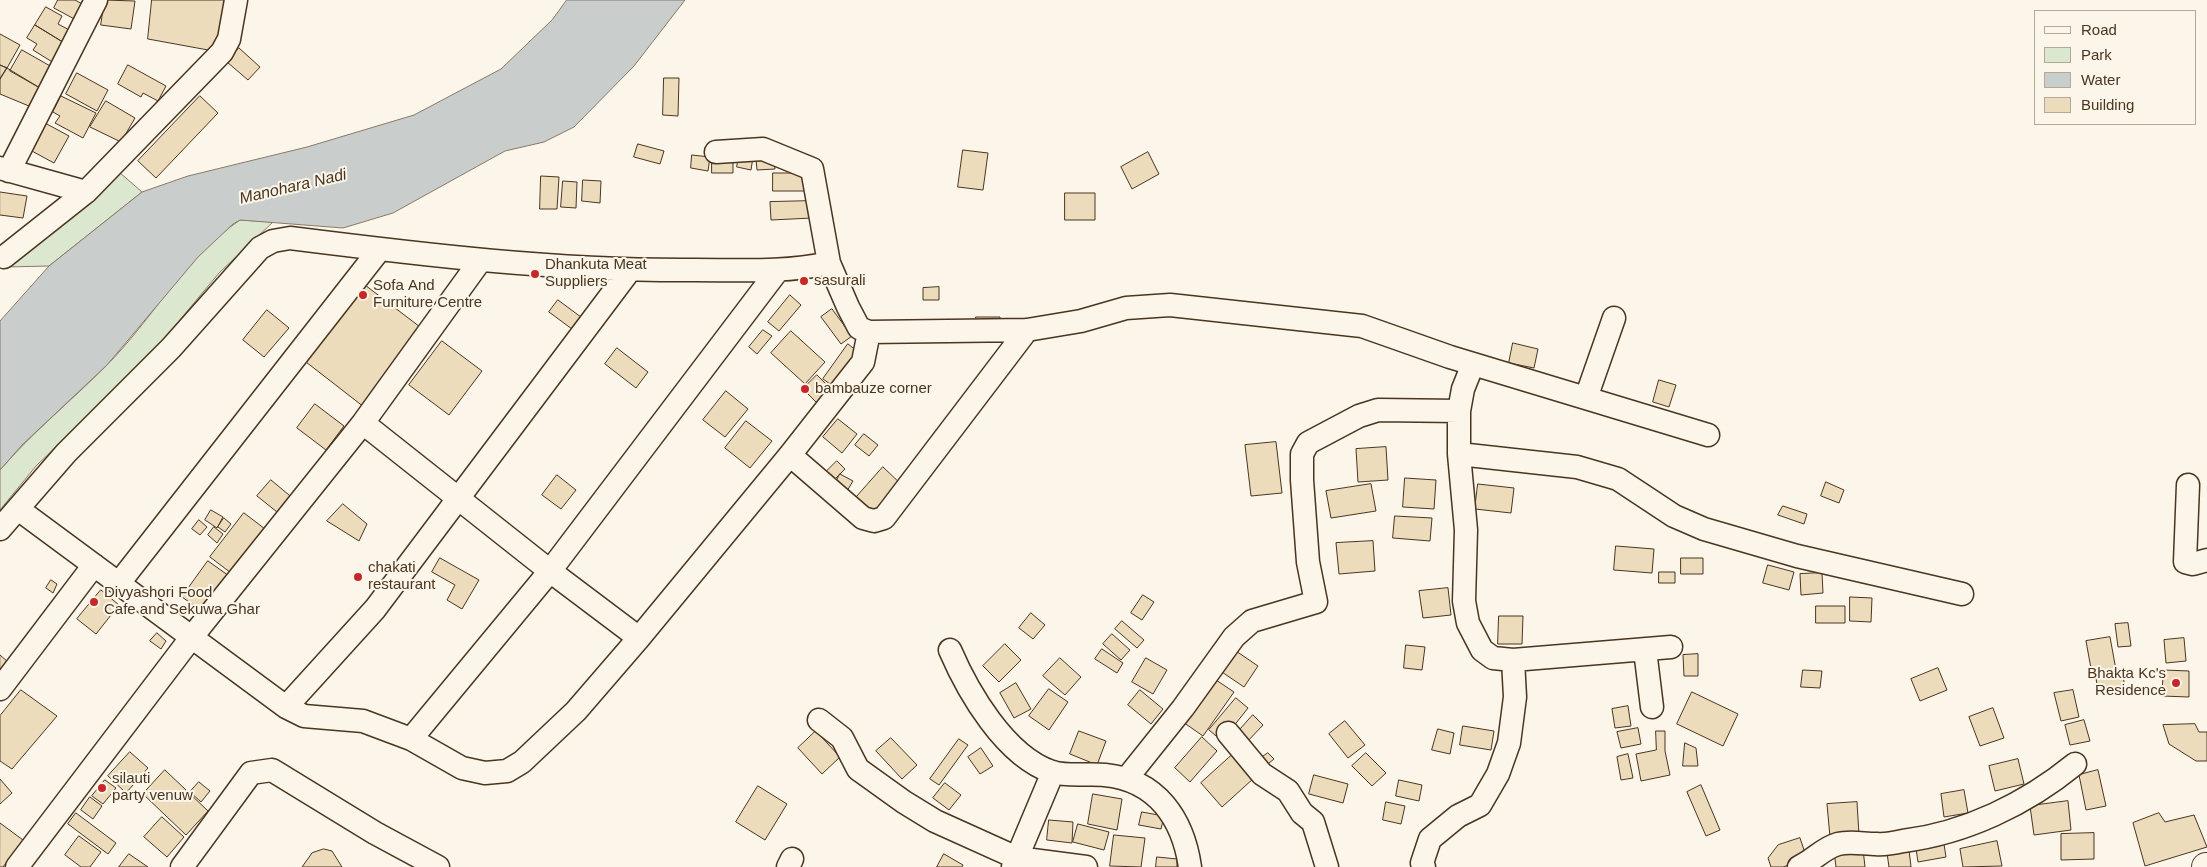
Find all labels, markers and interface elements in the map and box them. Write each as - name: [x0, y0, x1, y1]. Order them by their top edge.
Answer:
- legend: [2034, 10, 2197, 125]
- text: Road: [2081, 21, 2117, 38]
- text: Park: [2081, 46, 2112, 63]
- text: Water: [2081, 71, 2120, 88]
- text: Building: [2081, 96, 2134, 113]
- water label: Manohara Nadi: [238, 165, 348, 209]
- place label: Dhankuta Meat Suppliers: [545, 256, 647, 291]
- marker: Dhankuta Meat Suppliers: [529, 268, 541, 280]
- place label: sasurali: [814, 272, 866, 290]
- marker: sasurali: [798, 275, 810, 287]
- place label: Sofa And Furniture Centre: [373, 277, 482, 312]
- marker: Sofa And Furniture Centre: [357, 289, 369, 301]
- place label: bambauze corner: [815, 380, 932, 398]
- marker: bambauze corner: [799, 383, 811, 395]
- place label: chakati restaurant: [368, 559, 436, 594]
- marker: chakati restaurant: [352, 571, 364, 583]
- place label: Divyashori Food Cafe and Sekuwa Ghar: [104, 584, 260, 619]
- marker: Divyashori Food Cafe and Sekuwa Ghar: [88, 596, 100, 608]
- place label: Bhakta Kc's Residence: [2087, 665, 2166, 700]
- marker: Bhakta Kc's Residence: [2170, 677, 2182, 689]
- place label: silauti party venuw: [112, 770, 193, 805]
- marker: silauti party venuw: [96, 782, 108, 794]

